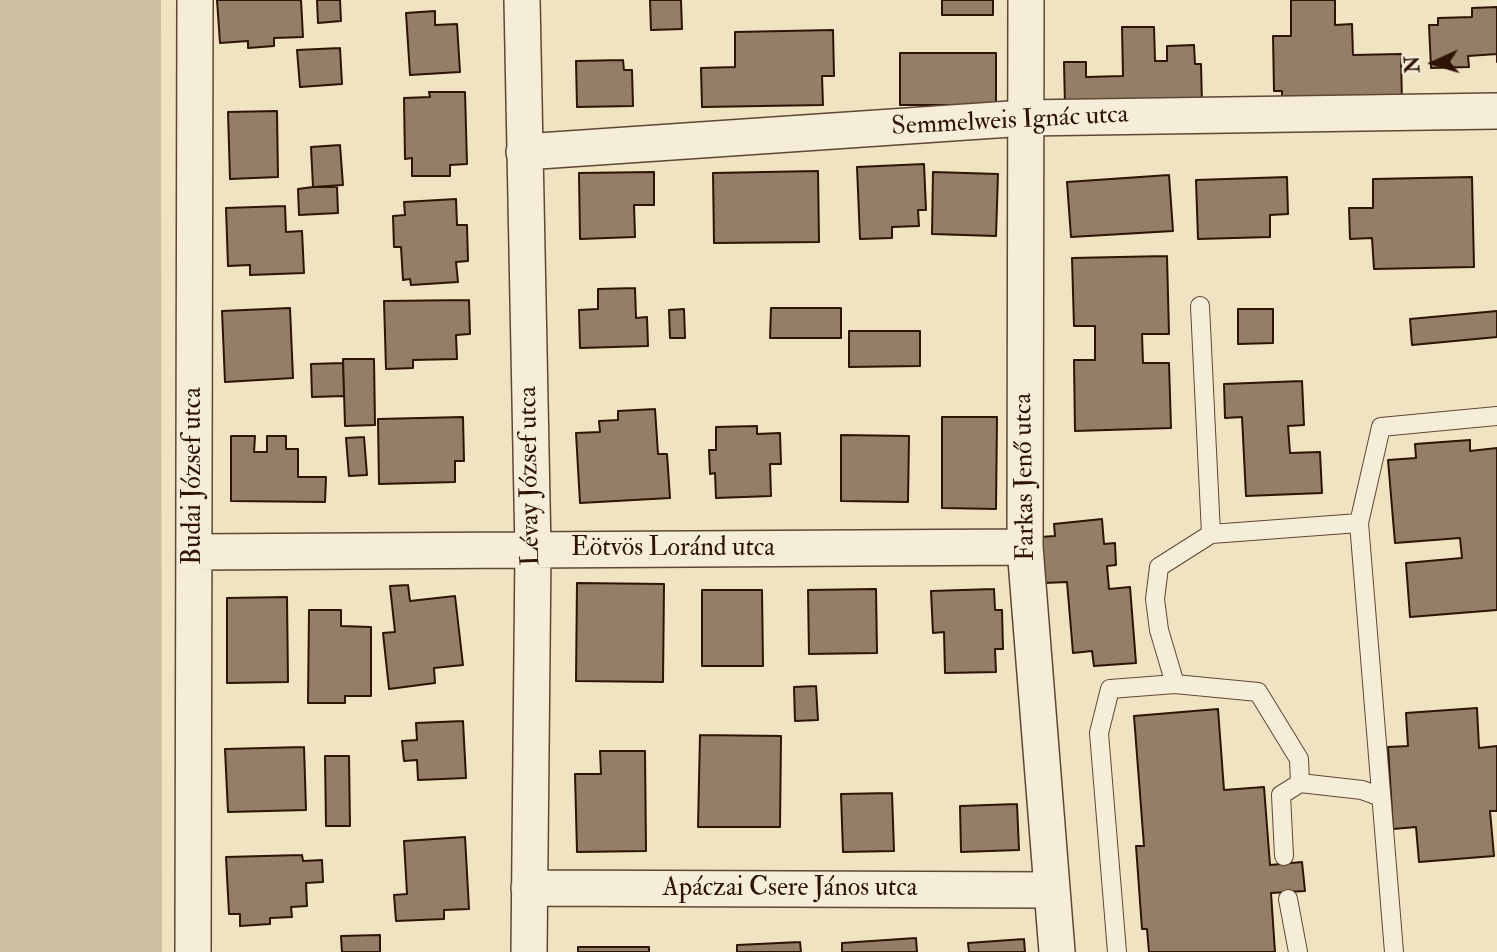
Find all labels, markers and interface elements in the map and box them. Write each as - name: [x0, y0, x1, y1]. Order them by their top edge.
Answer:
- north arrow: [1399, 28, 1469, 98]
- text: N: [1400, 55, 1426, 74]
- street label: Semmelweis Ignác utca: [891, 100, 1129, 144]
- street label: Lévay József utca: [514, 386, 548, 566]
- street label: Budai József utca: [178, 387, 210, 565]
- street label: Farkas Jenő utca: [1009, 393, 1043, 561]
- street label: Eötvös Loránd utca: [571, 533, 775, 565]
- street label: Apáczai Csere János utca: [662, 873, 918, 905]

